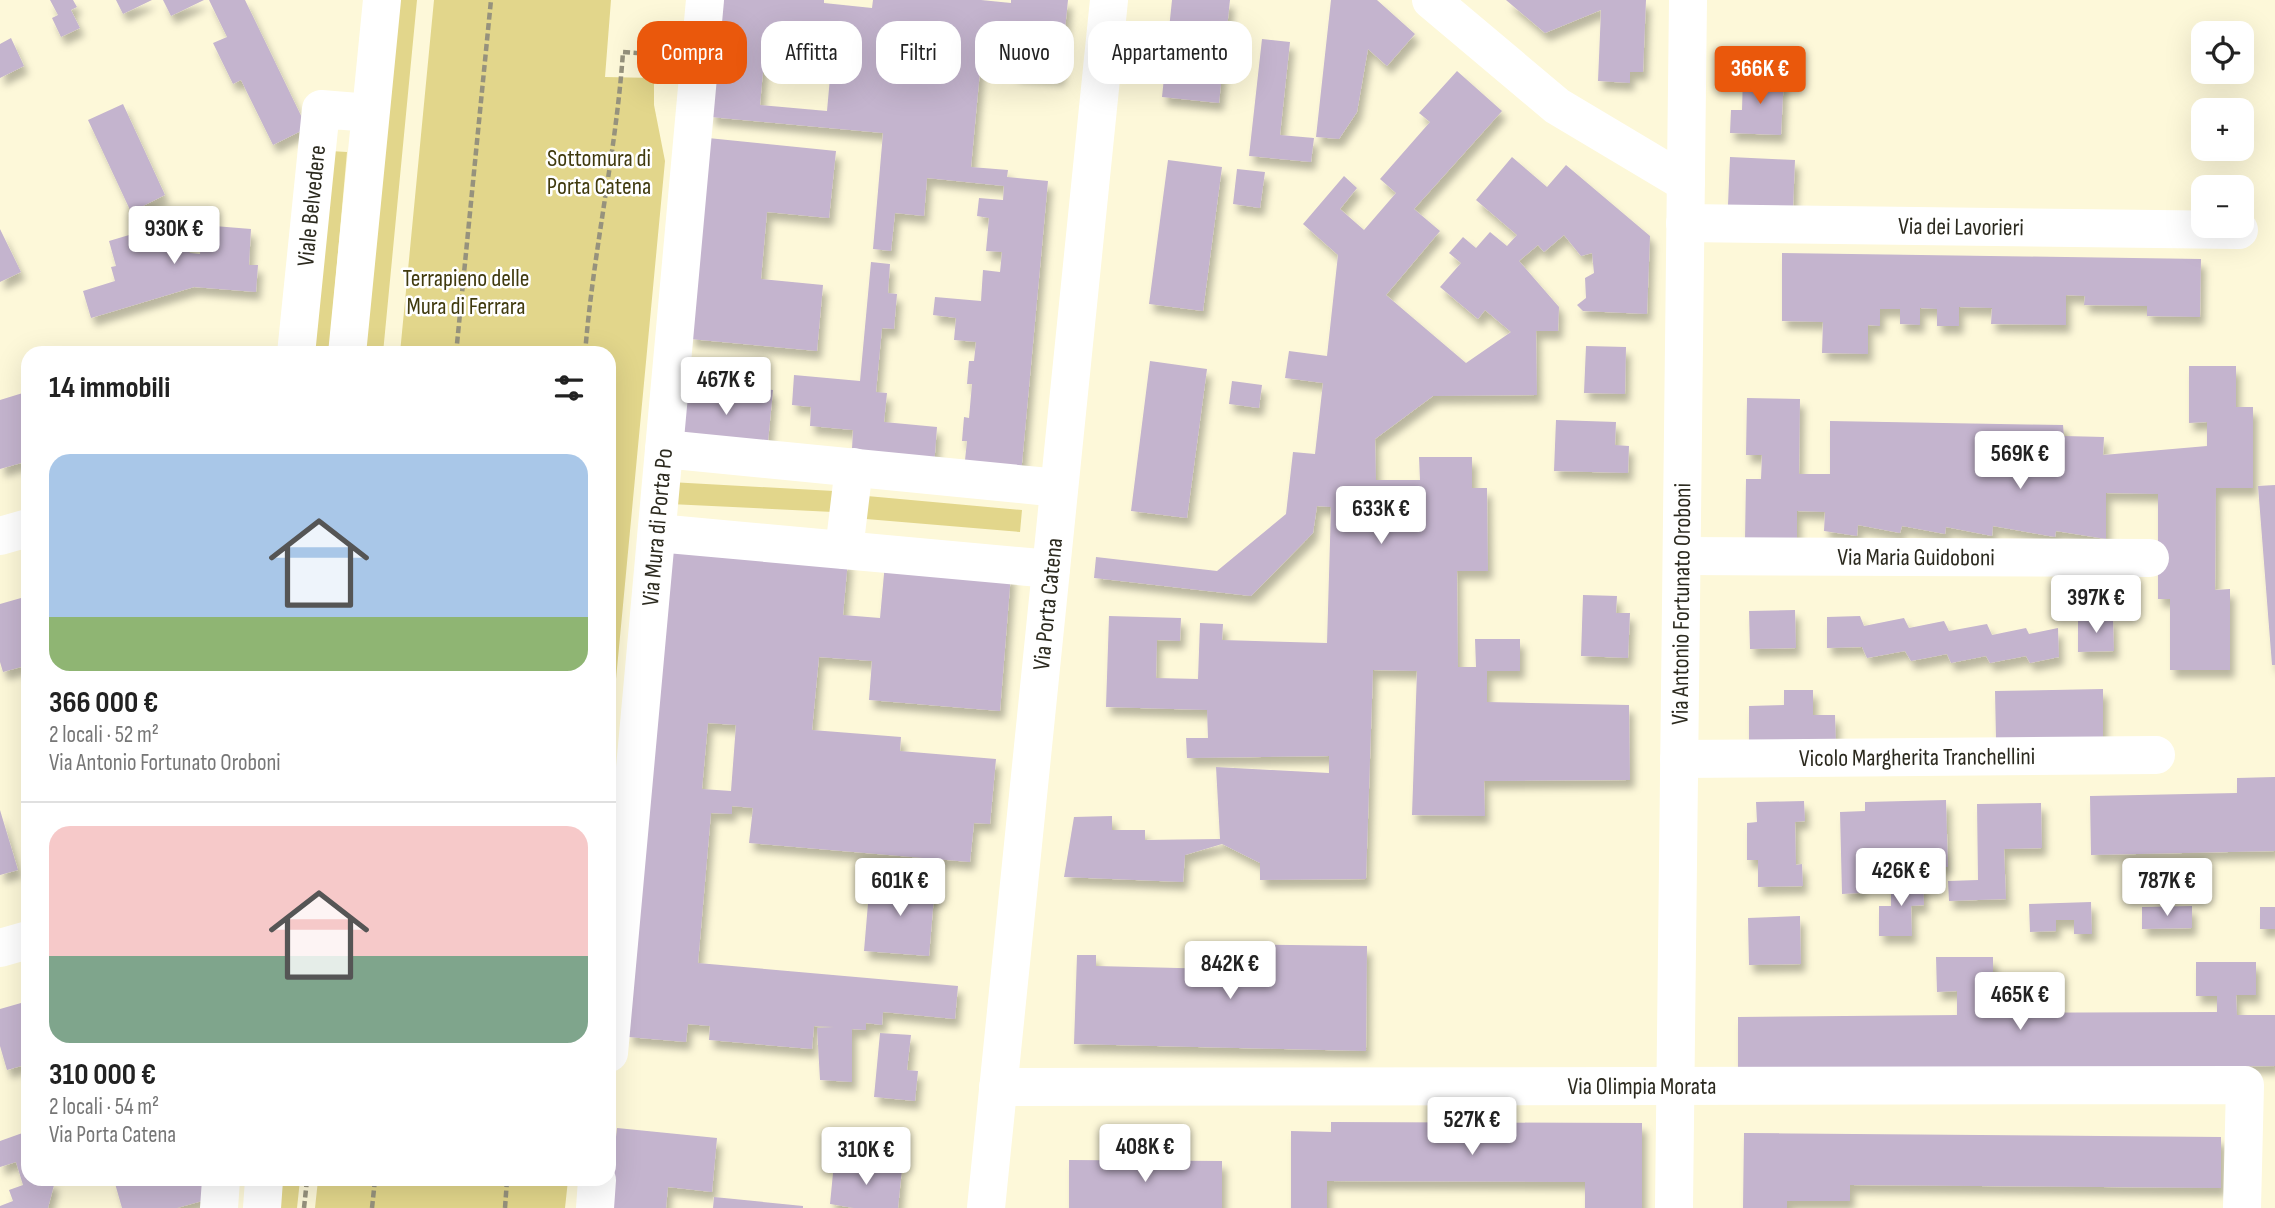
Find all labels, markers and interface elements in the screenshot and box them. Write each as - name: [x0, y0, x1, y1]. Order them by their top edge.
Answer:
- chip: Compra: [637, 21, 747, 84]
- chip: Affitta: [761, 21, 862, 84]
- chip: Filtri: [876, 21, 961, 84]
- chip: Nuovo: [975, 21, 1074, 84]
- chip: Appartamento: [1088, 21, 1252, 84]
- map controls: [2191, 21, 2254, 238]
- button: locate: [2191, 21, 2254, 84]
- pin: 366K €: [1703, 46, 1817, 106]
- text: 366K €: [1731, 55, 1789, 83]
- button: +: [2191, 98, 2254, 161]
- street label: Viale Belvedere: [291, 144, 332, 268]
- park label: Sottomura di Porta Catena: [547, 144, 651, 201]
- button: −: [2191, 175, 2254, 238]
- pin: 930K €: [117, 206, 231, 266]
- street label: Via dei Lavorieri: [1898, 211, 2024, 242]
- text: 930K €: [145, 215, 203, 243]
- park label: Terrapieno delle Mura di Ferrara: [403, 264, 529, 321]
- pin: 467K €: [669, 358, 783, 417]
- text: 467K €: [697, 366, 755, 394]
- icon: filters: [550, 369, 588, 407]
- text: 14 immobili: [49, 370, 170, 406]
- pin: 569K €: [1963, 432, 2077, 491]
- text: 569K €: [1991, 440, 2049, 468]
- street label: Via Mura di Porta Po: [635, 447, 679, 607]
- street label: Via Antonio Fortunato Oroboni: [1665, 483, 1697, 725]
- pin: 633K €: [1324, 486, 1438, 546]
- text: 633K €: [1352, 495, 1410, 523]
- icon: home: [256, 500, 382, 626]
- street label: Via Porta Catena: [1026, 537, 1069, 672]
- street label: Via Maria Guidoboni: [1837, 542, 1995, 572]
- pin: 397K €: [2039, 576, 2153, 635]
- text: 397K €: [2067, 584, 2125, 612]
- text: 366 000 €: [49, 685, 158, 721]
- text: 2 locali · 52 m²: [49, 721, 159, 749]
- street label: Vicolo Margherita Tranchellini: [1799, 742, 2035, 772]
- text: Via Antonio Fortunato Oroboni: [49, 749, 281, 777]
- pin: 426K €: [1844, 848, 1958, 908]
- text: 426K €: [1872, 857, 1930, 885]
- pin: 601K €: [843, 858, 957, 918]
- pin: 787K €: [2110, 858, 2224, 918]
- text: 601K €: [871, 867, 929, 895]
- text: 787K €: [2138, 867, 2196, 895]
- icon: home: [256, 872, 382, 998]
- pin: 842K €: [1173, 942, 1287, 1001]
- text: 842K €: [1201, 950, 1259, 978]
- pin: 465K €: [1963, 972, 2077, 1032]
- text: 465K €: [1991, 981, 2049, 1009]
- text: 310 000 €: [49, 1057, 156, 1093]
- street label: Via Olimpia Morata: [1567, 1071, 1717, 1101]
- text: 2 locali · 54 m²: [49, 1093, 159, 1121]
- pin: 527K €: [1415, 1098, 1529, 1157]
- text: 527K €: [1443, 1106, 1501, 1134]
- text: Via Porta Catena: [49, 1121, 176, 1149]
- pin: 408K €: [1088, 1124, 1202, 1184]
- pin: 310K €: [809, 1128, 923, 1187]
- text: 408K €: [1115, 1133, 1175, 1161]
- text: 310K €: [838, 1136, 894, 1164]

